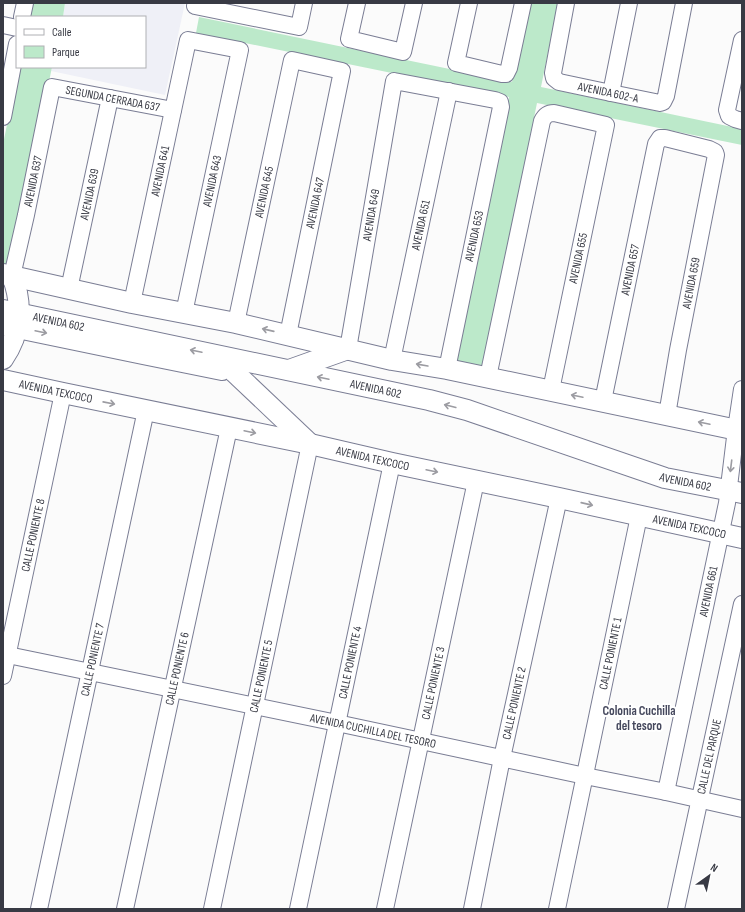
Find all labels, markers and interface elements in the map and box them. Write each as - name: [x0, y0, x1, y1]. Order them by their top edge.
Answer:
- legend: [16, 16, 146, 68]
- text: Calle: [52, 25, 72, 40]
- text: Parque: [52, 45, 80, 60]
- street label: AVENIDA 602-A: [576, 79, 641, 107]
- street label: SEGUNDA CERRADA 637: [64, 83, 161, 115]
- street label: AVENIDA 641: [148, 144, 173, 199]
- street label: AVENIDA 637: [21, 154, 46, 209]
- street label: AVENIDA 643: [200, 154, 225, 209]
- street label: AVENIDA 645: [251, 165, 277, 220]
- street label: AVENIDA 639: [77, 167, 103, 222]
- street label: AVENIDA 647: [303, 176, 328, 231]
- street label: AVENIDA 649: [360, 188, 383, 243]
- street label: AVENIDA 651: [408, 198, 434, 252]
- street label: AVENIDA 653: [462, 209, 487, 264]
- street label: AVENIDA 655: [566, 231, 591, 286]
- street label: AVENIDA 657: [618, 243, 643, 298]
- street label: AVENIDA 659: [679, 256, 704, 311]
- street label: AVENIDA 602: [31, 309, 86, 335]
- one-way arrow: [261, 326, 274, 334]
- one-way arrow: [34, 329, 47, 337]
- one-way arrow: [190, 346, 203, 354]
- one-way arrow: [416, 360, 429, 368]
- one-way arrow: [317, 373, 330, 381]
- street label: AVENIDA TEXCOCO: [17, 376, 94, 407]
- street label: AVENIDA 602: [348, 376, 403, 402]
- one-way arrow: [571, 391, 584, 399]
- one-way arrow: [103, 399, 116, 407]
- one-way arrow: [444, 402, 457, 409]
- one-way arrow: [698, 418, 711, 426]
- one-way arrow: [244, 428, 257, 436]
- street label: AVENIDA TEXCOCO: [334, 443, 411, 474]
- one-way arrow: [727, 459, 735, 472]
- one-way arrow: [425, 468, 438, 476]
- street label: AVENIDA 602: [657, 469, 713, 495]
- street label: CALLE PONIENTE 8: [18, 497, 48, 573]
- one-way arrow: [580, 501, 593, 508]
- street label: AVENIDA TEXCOCO: [650, 512, 728, 542]
- street label: AVENIDA 661: [696, 564, 722, 619]
- street label: CALLE PONIENTE 1: [596, 615, 626, 691]
- street label: CALLE PONIENTE 7: [78, 622, 108, 698]
- street label: CALLE PONIENTE 4: [335, 625, 365, 700]
- street label: CALLE PONIENTE 6: [162, 631, 193, 707]
- street label: CALLE PONIENTE 5: [247, 638, 277, 714]
- street label: CALLE PONIENTE 3: [418, 645, 449, 721]
- street label: CALLE PONIENTE 2: [499, 666, 530, 741]
- district label: Colonia Cuchilla del tesoro: [602, 703, 676, 734]
- street label: AVENIDA CUCHILLA DEL TESORO: [308, 710, 437, 752]
- street label: CALLE DEL PARQUE: [694, 718, 725, 795]
- north arrow: [689, 856, 729, 896]
- text: N: [708, 861, 720, 875]

